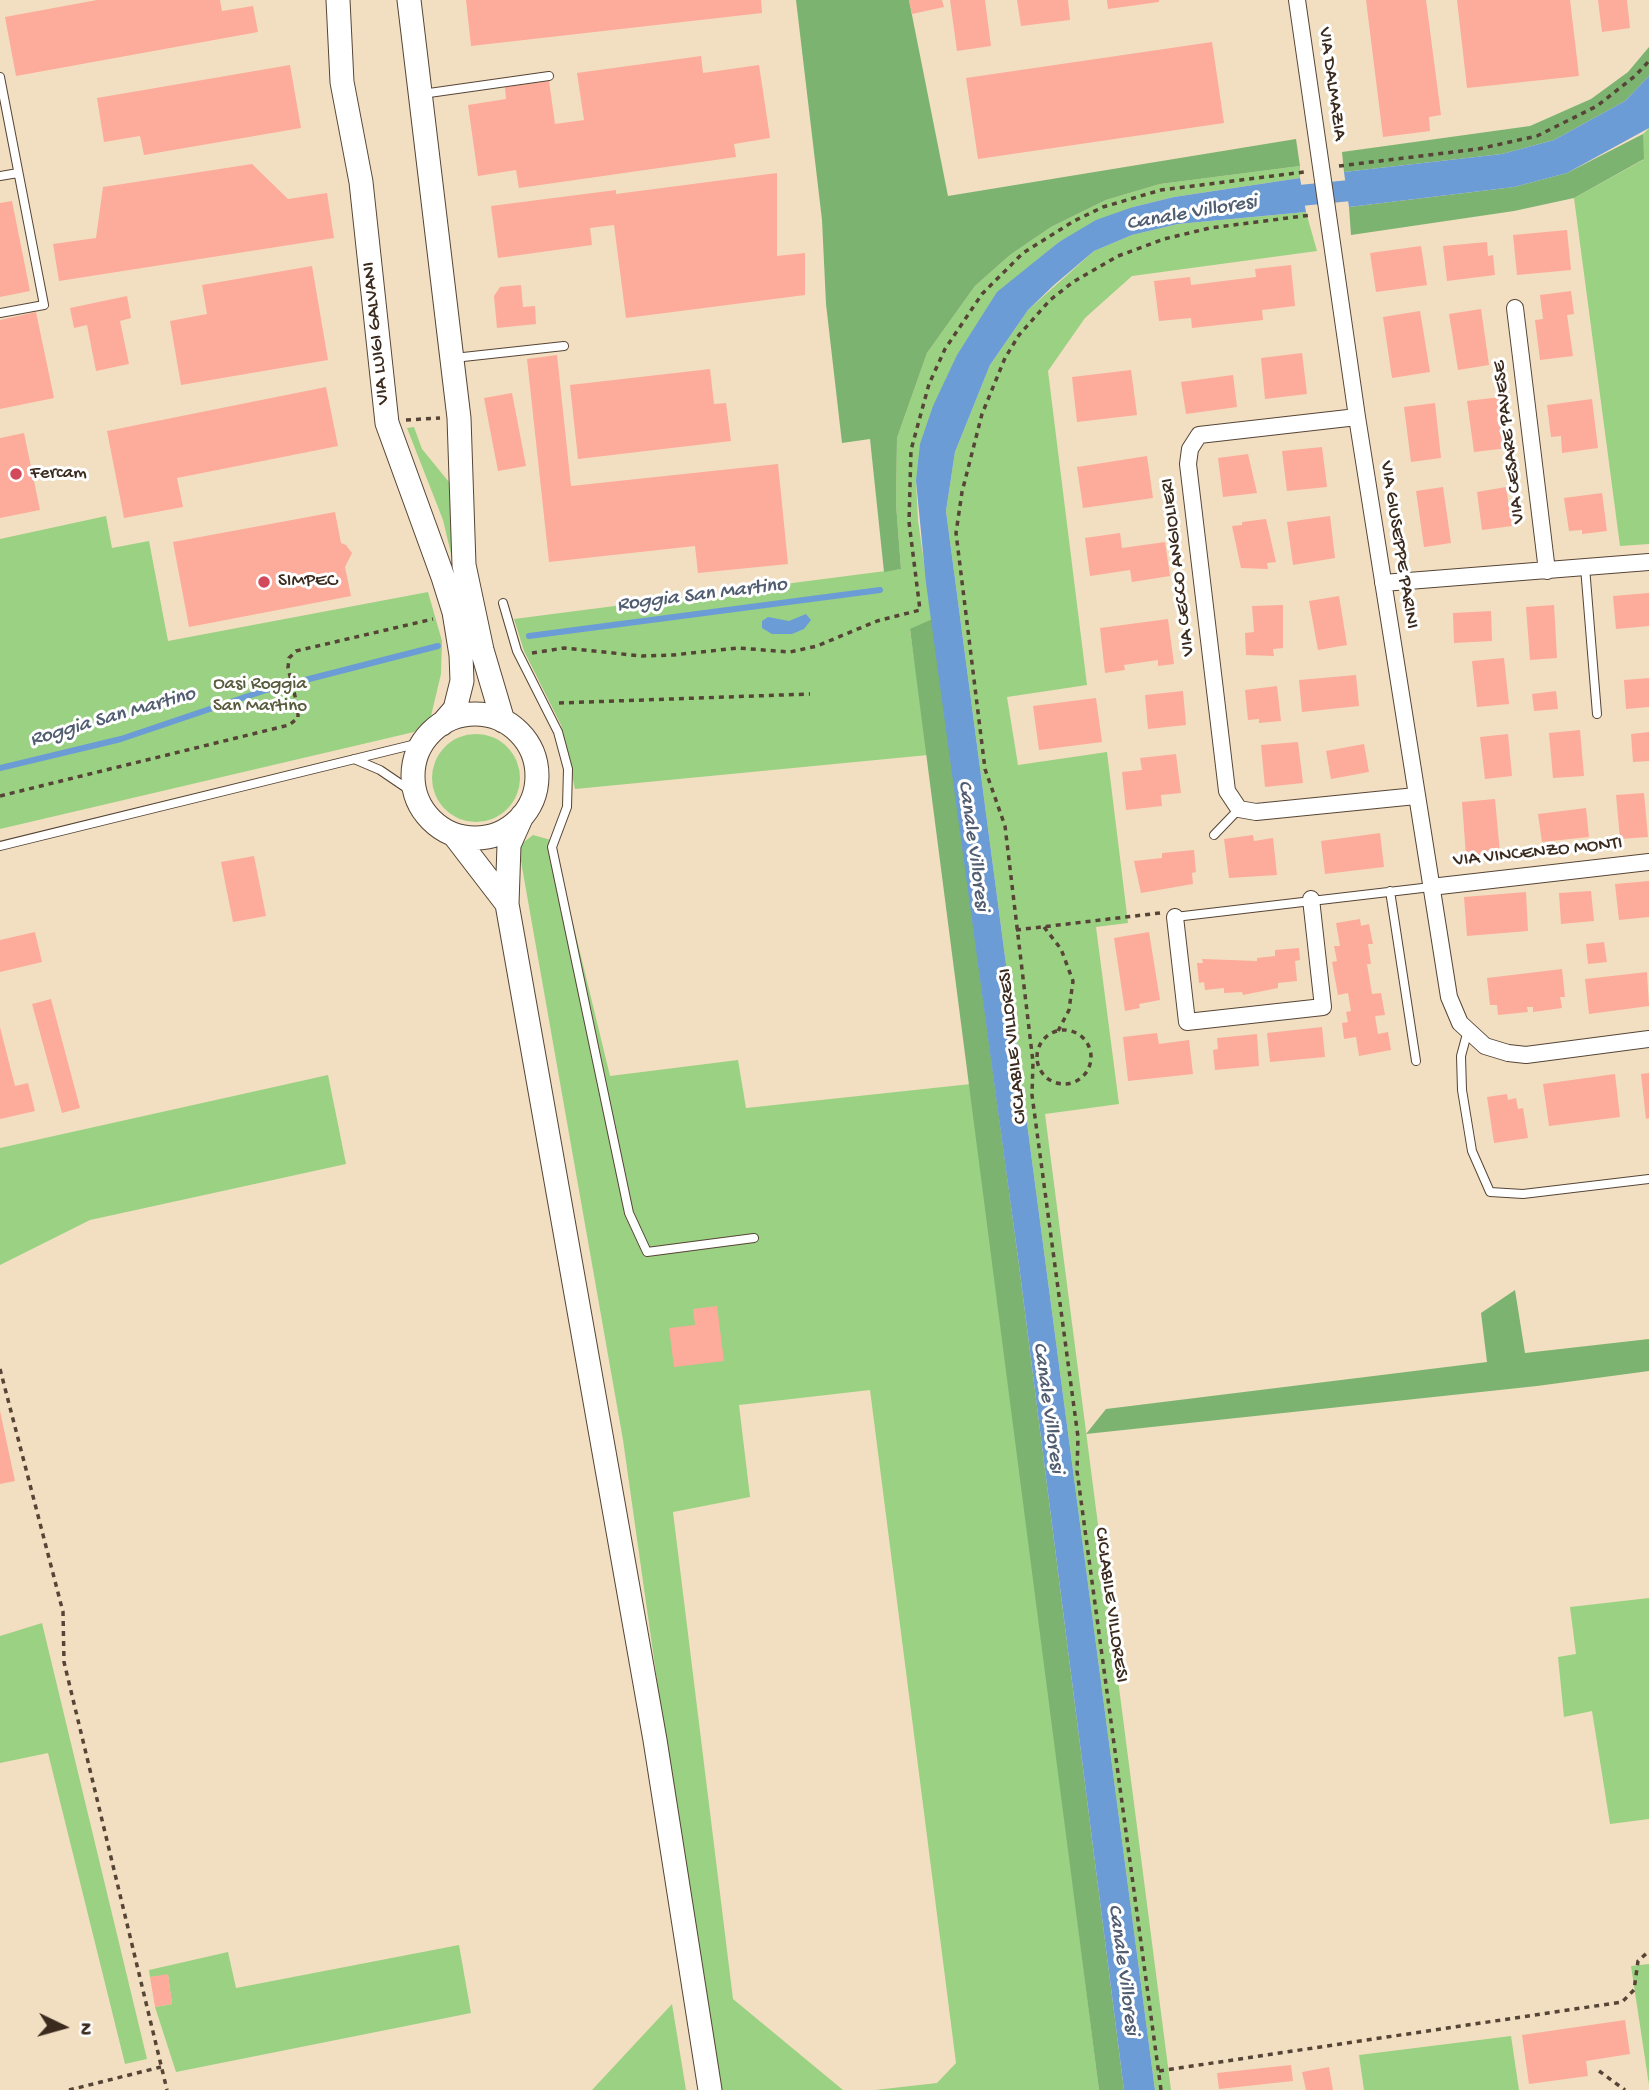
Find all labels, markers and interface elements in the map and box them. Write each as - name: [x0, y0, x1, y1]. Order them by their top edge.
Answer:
- street label: VIA DALMAZIA: [1312, 26, 1350, 142]
- water label: Canale Villoresi: [1125, 190, 1259, 238]
- street label: VIA LUIGI GALVANI: [358, 261, 396, 405]
- street label: VIA CESARE PAVESE: [1489, 359, 1531, 525]
- street label: VIA GIUSEPPE PARINI: [1373, 460, 1423, 630]
- place label: Fercam: [30, 463, 87, 485]
- marker: Fercam: [8, 466, 24, 482]
- street label: VIA CECCO ANGIOLIERI: [1157, 477, 1201, 657]
- place label: SIMPEC: [278, 571, 337, 593]
- water label: Roggia San Martino: [616, 573, 788, 619]
- marker: SIMPEC: [256, 574, 272, 590]
- park label: Oasi Roggia San Martino: [213, 674, 307, 718]
- water label: Roggia San Martino: [27, 682, 199, 754]
- water label: Canale Villoresi: [950, 779, 994, 913]
- street label: VIA VINCENZO MONTI: [1452, 833, 1624, 873]
- street label: CICLABILE VILLORESI: [994, 967, 1034, 1125]
- water label: Canale Villoresi: [1025, 1341, 1069, 1475]
- street label: CICLABILE VILLORESI: [1088, 1526, 1132, 1684]
- water label: Canale Villoresi: [1100, 1903, 1144, 2037]
- north arrow: [28, 1992, 98, 2062]
- text: N: [72, 2022, 96, 2036]

